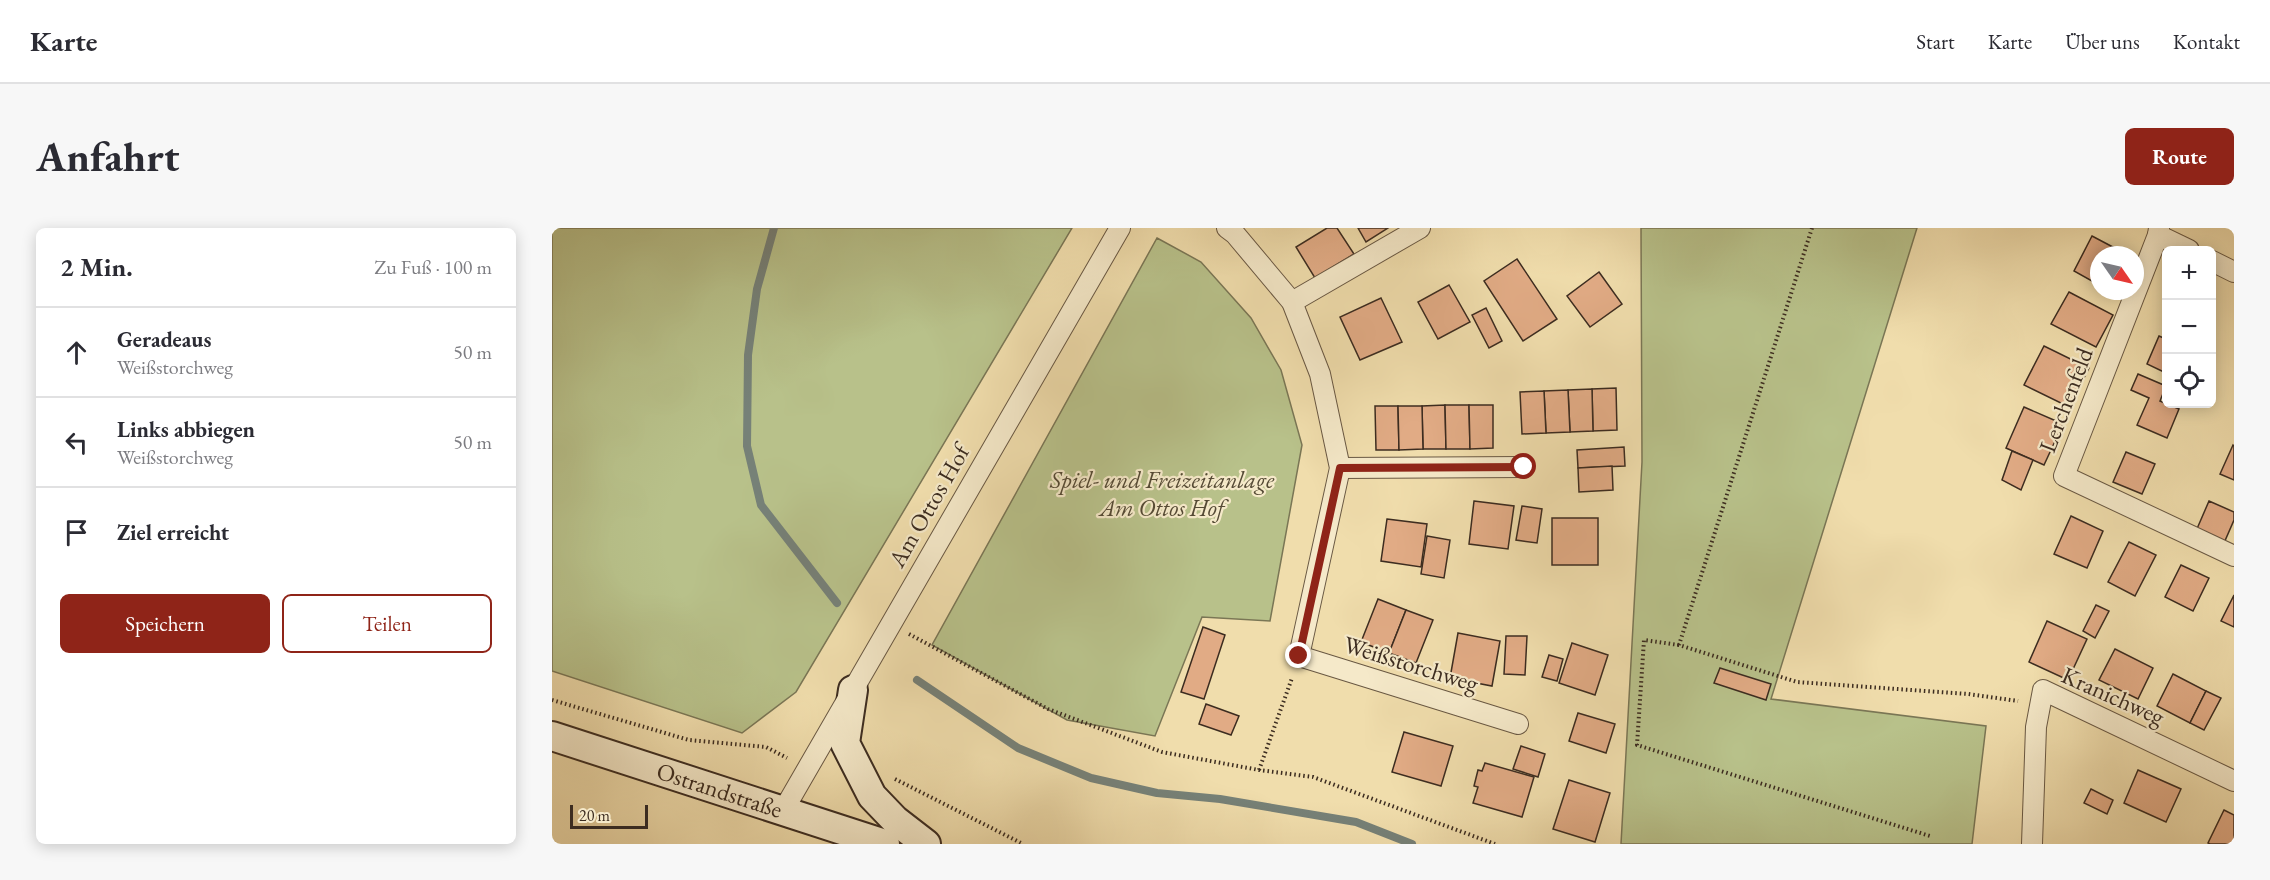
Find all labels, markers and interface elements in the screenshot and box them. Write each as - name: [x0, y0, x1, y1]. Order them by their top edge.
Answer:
- text: Karte: [30, 23, 97, 59]
- text: Start: [1916, 28, 1955, 55]
- text: Karte: [1988, 28, 2032, 55]
- text: Über uns: [2065, 28, 2140, 55]
- text: Kontakt: [2173, 28, 2240, 55]
- button: Route: [2125, 128, 2234, 185]
- text: Anfahrt: [36, 129, 179, 184]
- north arrow: [2090, 246, 2144, 300]
- map controls: [2162, 246, 2216, 408]
- button: +: [2162, 246, 2216, 300]
- text: 2 Min.: [60, 250, 133, 284]
- text: Zu Fuß · 100 m: [374, 254, 492, 280]
- button: −: [2162, 300, 2216, 354]
- text: Geradeaus: [117, 325, 211, 354]
- icon: ahead: [60, 336, 93, 369]
- text: 50 m: [453, 339, 492, 365]
- street label: Lerchenfeld: [2031, 342, 2100, 457]
- text: Weißstorchweg: [117, 354, 233, 380]
- button: locate: [2162, 354, 2216, 408]
- text: Links abbiegen: [117, 415, 255, 444]
- icon: left: [60, 426, 93, 459]
- text: 50 m: [453, 429, 492, 455]
- street label: Am Ottos Hof: [880, 436, 978, 574]
- text: Weißstorchweg: [117, 444, 233, 470]
- route start: [1510, 453, 1536, 479]
- park label: Spiel- und Freizeitanlage Am Ottos Hof: [1049, 464, 1275, 523]
- icon: arrive: [60, 516, 93, 549]
- text: Ziel erreicht: [117, 518, 229, 547]
- button: Speichern: [60, 594, 270, 653]
- button: Teilen: [282, 594, 492, 653]
- street label: Weißstorchweg: [1340, 628, 1483, 699]
- route end: [1285, 642, 1311, 668]
- street label: Kranichweg: [2057, 659, 2170, 732]
- street label: Ostrandstraße: [653, 755, 786, 825]
- scale bar: [570, 802, 648, 830]
- text: 20 m: [579, 805, 610, 826]

